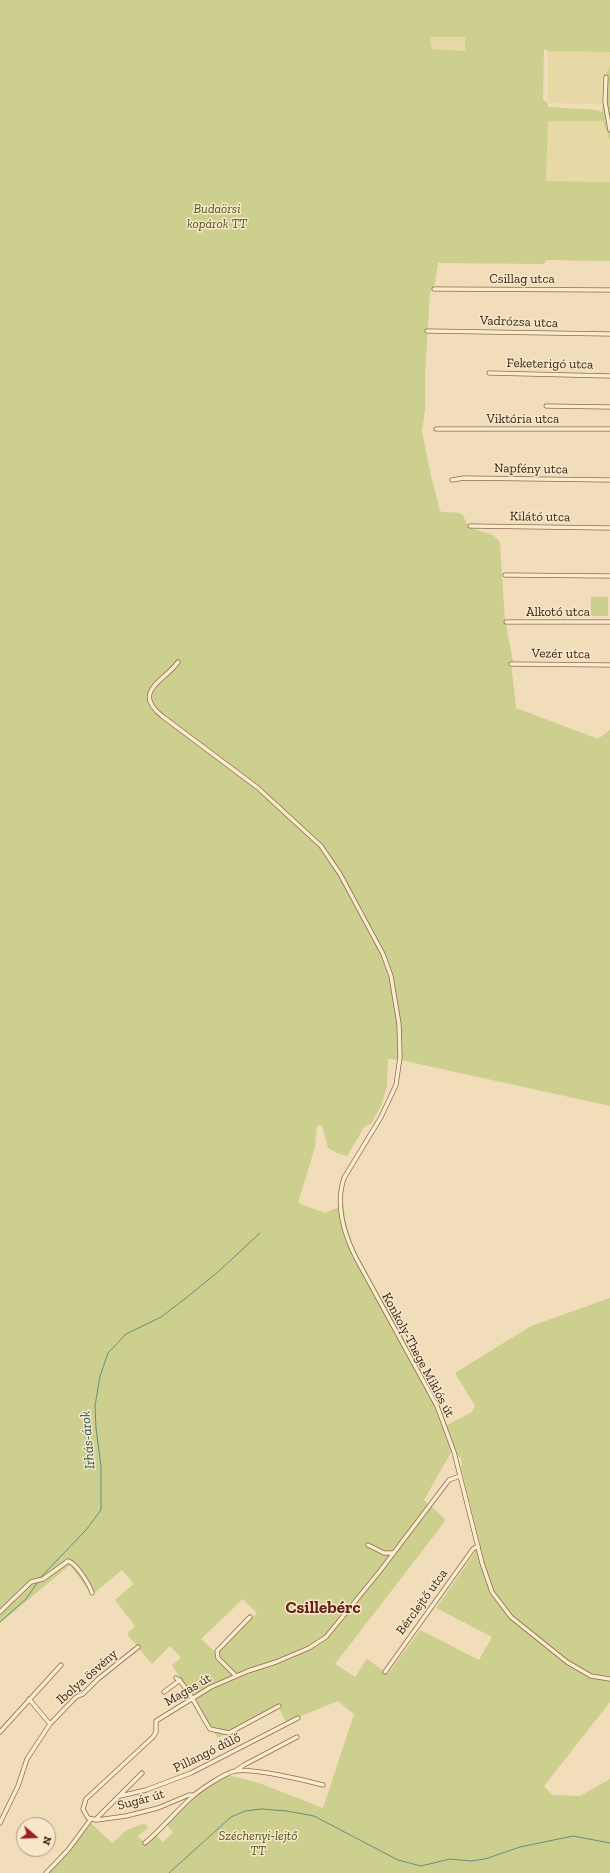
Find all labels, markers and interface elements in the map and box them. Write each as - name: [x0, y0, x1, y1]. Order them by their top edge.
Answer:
- park label: Budaörsi kopárok TT: [187, 201, 247, 232]
- street label: Csillag utca: [489, 271, 555, 287]
- street label: Vadrózsa utca: [479, 313, 559, 331]
- street label: Feketerigó utca: [506, 355, 594, 373]
- street label: Viktória utca: [487, 411, 559, 427]
- street label: Napfény utca: [494, 461, 568, 477]
- street label: Kilátó utca: [510, 509, 570, 525]
- street label: Alkotó utca: [526, 604, 590, 620]
- street label: Vezér utca: [532, 646, 590, 662]
- street label: Konkoly-Thege Miklós út: [378, 1290, 458, 1420]
- water label: Irhás-árok: [77, 1410, 99, 1470]
- street label: Bérclejtő utca: [393, 1566, 451, 1638]
- district label: Csillebérc: [286, 1598, 360, 1618]
- street label: Ibolya ösvény: [53, 1646, 121, 1708]
- street label: Magas út: [162, 1670, 214, 1710]
- street label: Pillangó dűlő: [171, 1730, 243, 1776]
- street label: Sugár út: [116, 1786, 166, 1814]
- north arrow: [16, 1817, 56, 1857]
- park label: Széchenyi-lejtő TT: [218, 1828, 298, 1859]
- text: N: [39, 1835, 54, 1847]

